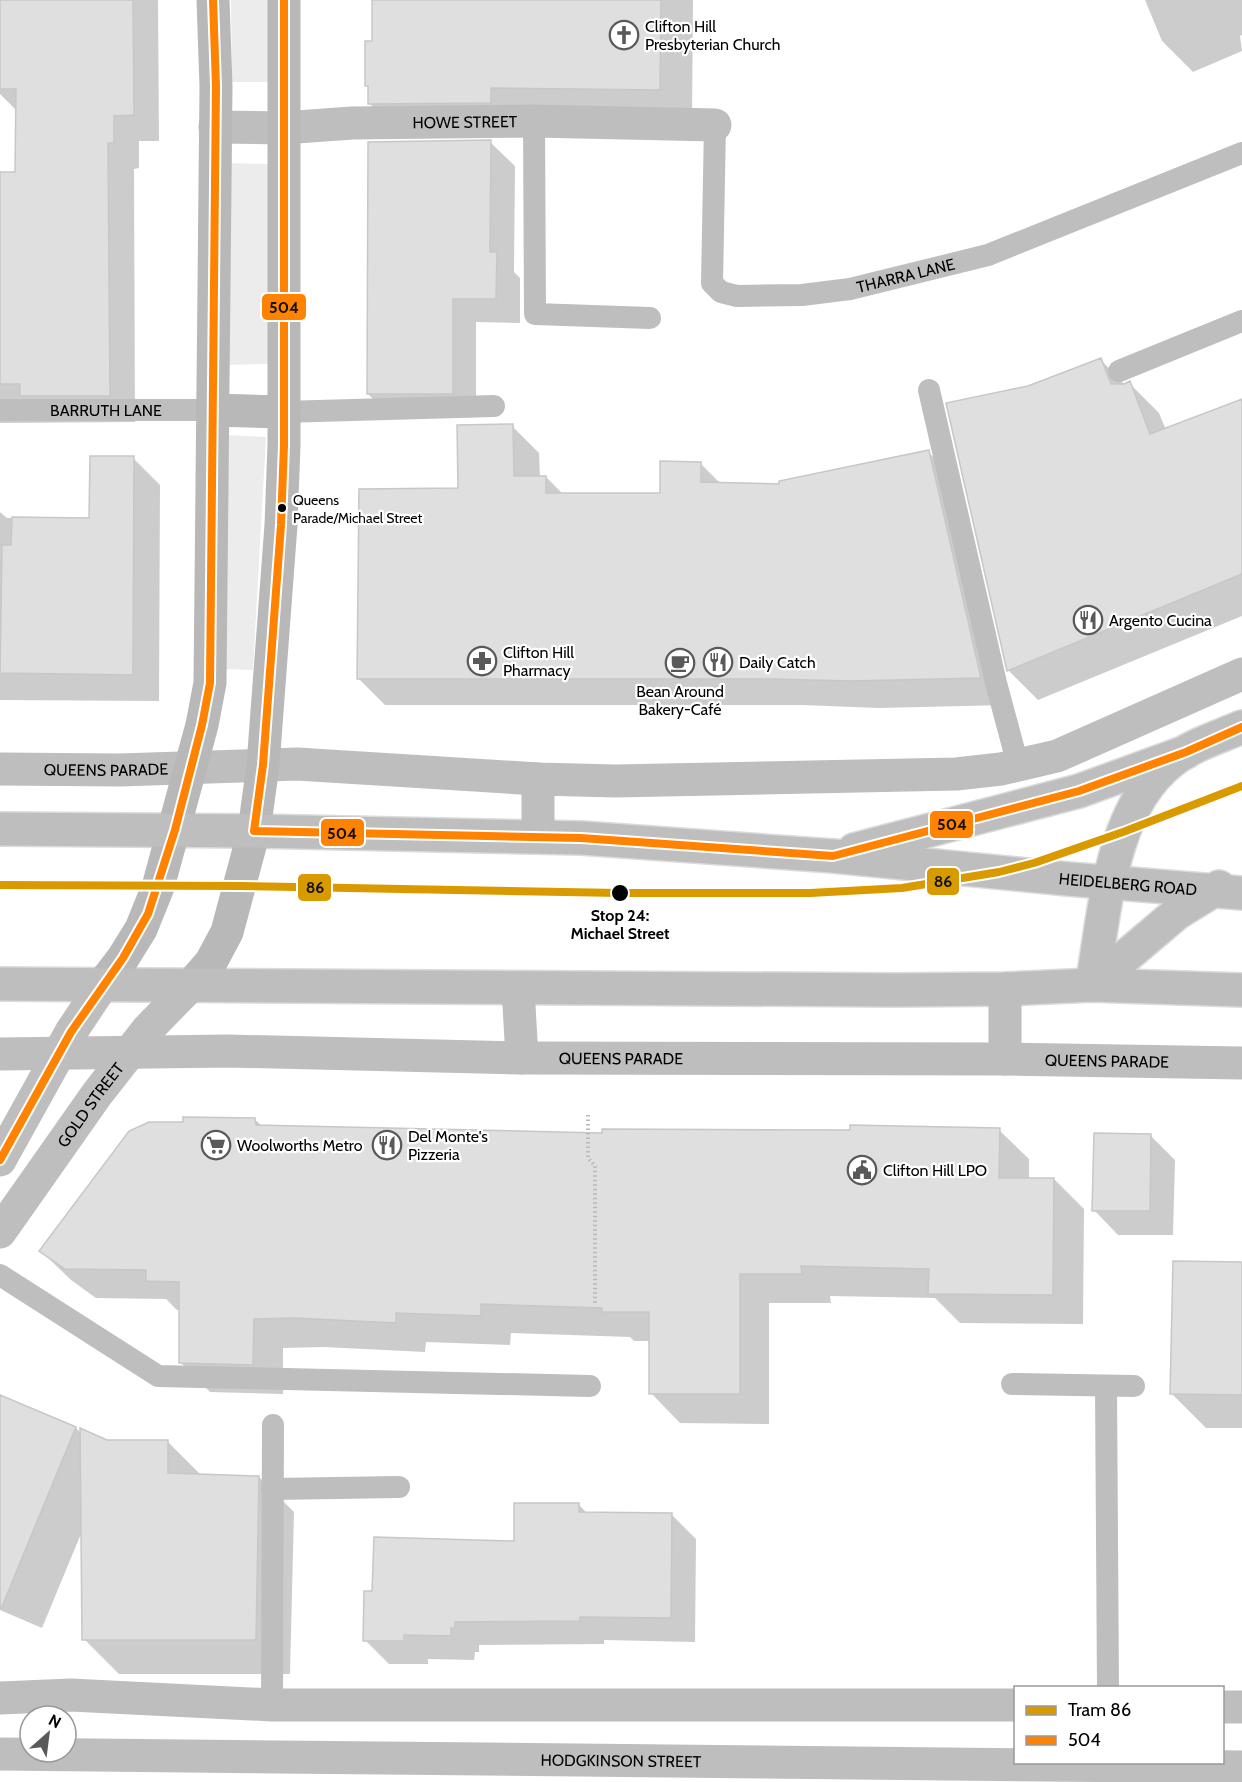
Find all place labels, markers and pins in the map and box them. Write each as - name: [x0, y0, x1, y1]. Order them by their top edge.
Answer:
- place label: Clifton Hill Presbyterian Church: [645, 17, 780, 54]
- church icon: Clifton Hill Presbyterian Church: [608, 19, 640, 51]
- place label: Queens Parade/Michael Street: [293, 491, 423, 527]
- marker: Queens Parade/Michael Street: [276, 502, 288, 514]
- restaurant icon: Argento Cucina: [1072, 604, 1104, 636]
- place label: Argento Cucina: [1109, 611, 1212, 630]
- place label: Clifton Hill Pharmacy: [503, 643, 574, 680]
- pharmacy icon: Clifton Hill Pharmacy: [466, 645, 498, 677]
- restaurant icon: Daily Catch: [702, 646, 734, 678]
- cafe icon: Bean Around Bakery-Café: [664, 647, 696, 679]
- place label: Daily Catch: [739, 653, 816, 672]
- place label: Bean Around Bakery-Café: [636, 682, 724, 719]
- marker: Stop 24: Michael Street: [610, 883, 630, 903]
- place label: Stop 24: Michael Street: [571, 906, 670, 943]
- place label: Del Monte's Pizzeria: [408, 1127, 488, 1164]
- supermarket icon: Woolworths Metro: [200, 1129, 232, 1161]
- restaurant icon: Del Monte's Pizzeria: [371, 1129, 403, 1161]
- place label: Woolworths Metro: [237, 1136, 363, 1155]
- public building icon: Clifton Hill LPO: [846, 1154, 878, 1186]
- place label: Clifton Hill LPO: [883, 1161, 987, 1180]

